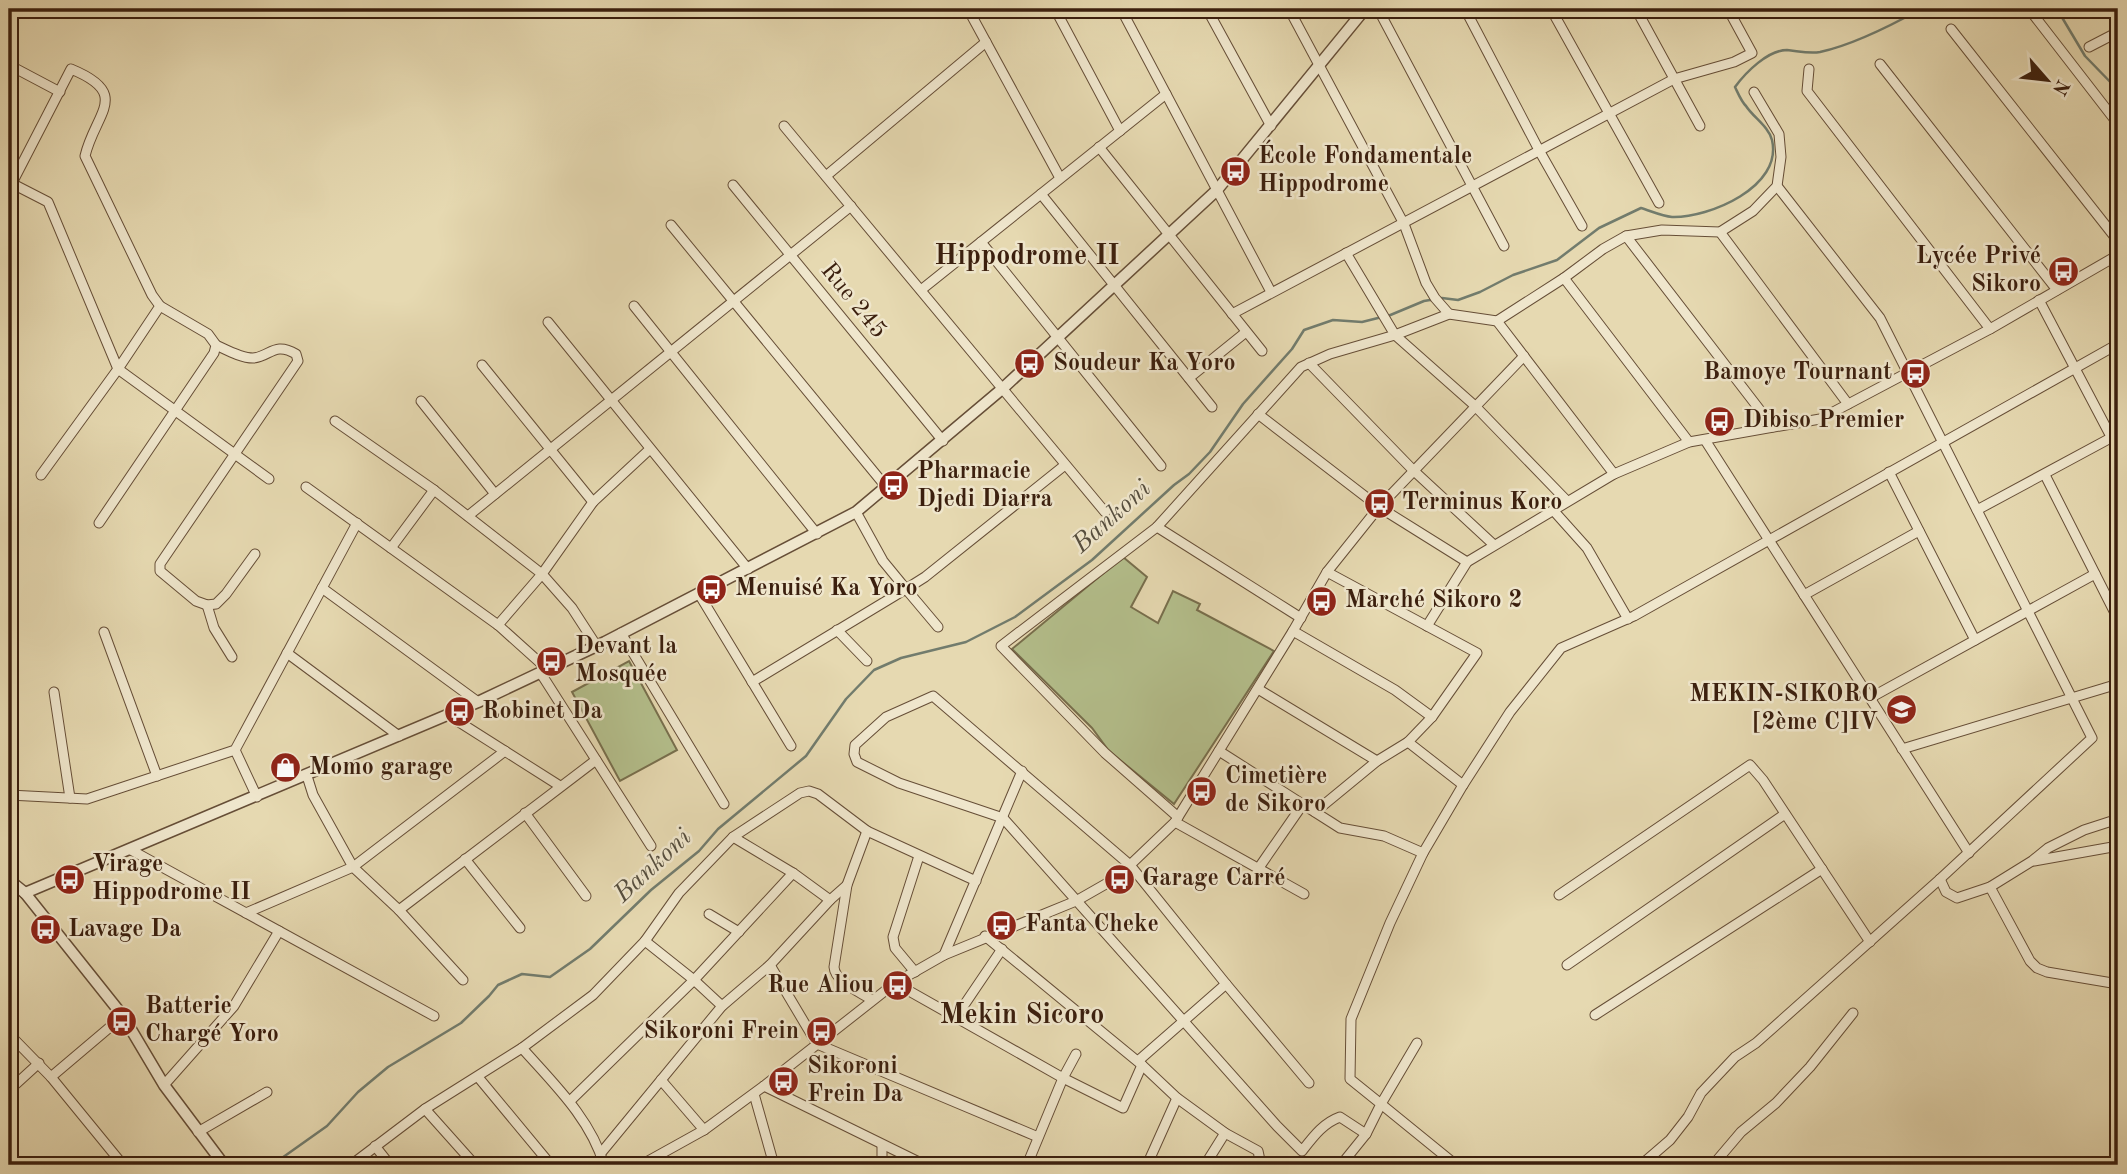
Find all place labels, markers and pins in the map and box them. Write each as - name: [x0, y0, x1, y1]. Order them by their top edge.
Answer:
- place label: École Fondamentale Hippodrome: [1258, 139, 1472, 197]
- bus stop icon: École Fondamentale Hippodrome: [1218, 154, 1252, 188]
- place label: Lycée Privé Sikoro: [1916, 245, 2041, 297]
- bus stop icon: Lycée Privé Sikoro: [2047, 254, 2081, 288]
- bus stop icon: Soudeur Ka Yoro: [1013, 347, 1047, 381]
- place label: Soudeur Ka Yoro: [1053, 352, 1236, 376]
- bus stop icon: Bamoye Tournant: [1898, 356, 1932, 390]
- place label: Bamoye Tournant: [1703, 361, 1892, 385]
- bus stop icon: Dibiso Premier: [1703, 404, 1737, 438]
- place label: Dibiso Premier: [1743, 409, 1905, 433]
- place label: Pharmacie Djedi Diarra: [917, 460, 1053, 512]
- bus stop icon: Pharmacie Djedi Diarra: [877, 469, 911, 503]
- bus stop icon: Terminus Koro: [1362, 486, 1396, 520]
- place label: Terminus Koro: [1402, 491, 1562, 515]
- bus stop icon: Menuisé Ka Yoro: [695, 572, 729, 606]
- place label: Menuisé Ka Yoro: [735, 577, 918, 601]
- bus stop icon: Marché Sikoro 2: [1305, 584, 1339, 618]
- place label: Marché Sikoro 2: [1345, 589, 1522, 613]
- place label: Devant la Mosquée: [575, 635, 677, 687]
- bus stop icon: Devant la Mosquée: [535, 644, 569, 678]
- place label: MEKIN-SIKORO [2ème C]IV: [1689, 683, 1878, 735]
- school or university icon: MEKIN-SIKORO [2ème C]IV: [1884, 692, 1918, 726]
- bus stop icon: Robinet Da: [442, 695, 476, 729]
- place label: Robinet Da: [482, 700, 603, 724]
- shop icon: Momo garage: [269, 751, 303, 785]
- place label: Momo garage: [309, 756, 453, 780]
- place label: Cimetière de Sikoro: [1225, 765, 1327, 817]
- bus stop icon: Cimetière de Sikoro: [1185, 774, 1219, 808]
- place label: Virage Hippodrome II: [92, 853, 251, 905]
- bus stop icon: Virage Hippodrome II: [52, 862, 86, 896]
- bus stop icon: Garage Carré: [1102, 862, 1136, 896]
- place label: Garage Carré: [1142, 867, 1286, 891]
- bus stop icon: Fanta Cheke: [985, 908, 1019, 942]
- bus stop icon: Lavage Da: [28, 913, 62, 947]
- place label: Fanta Cheke: [1025, 913, 1159, 937]
- place label: Lavage Da: [68, 918, 181, 942]
- bus stop icon: Rue Aliou: [880, 969, 914, 1003]
- place label: Rue Aliou: [767, 974, 874, 998]
- place label: Batterie Chargé Yoro: [145, 995, 279, 1047]
- bus stop icon: Batterie Chargé Yoro: [105, 1004, 139, 1038]
- bus stop icon: Sikoroni Frein: [805, 1015, 839, 1049]
- place label: Sikoroni Frein: [644, 1020, 799, 1044]
- place label: Sikoroni Frein Da: [807, 1055, 903, 1107]
- bus stop icon: Sikoroni Frein Da: [767, 1064, 801, 1098]

